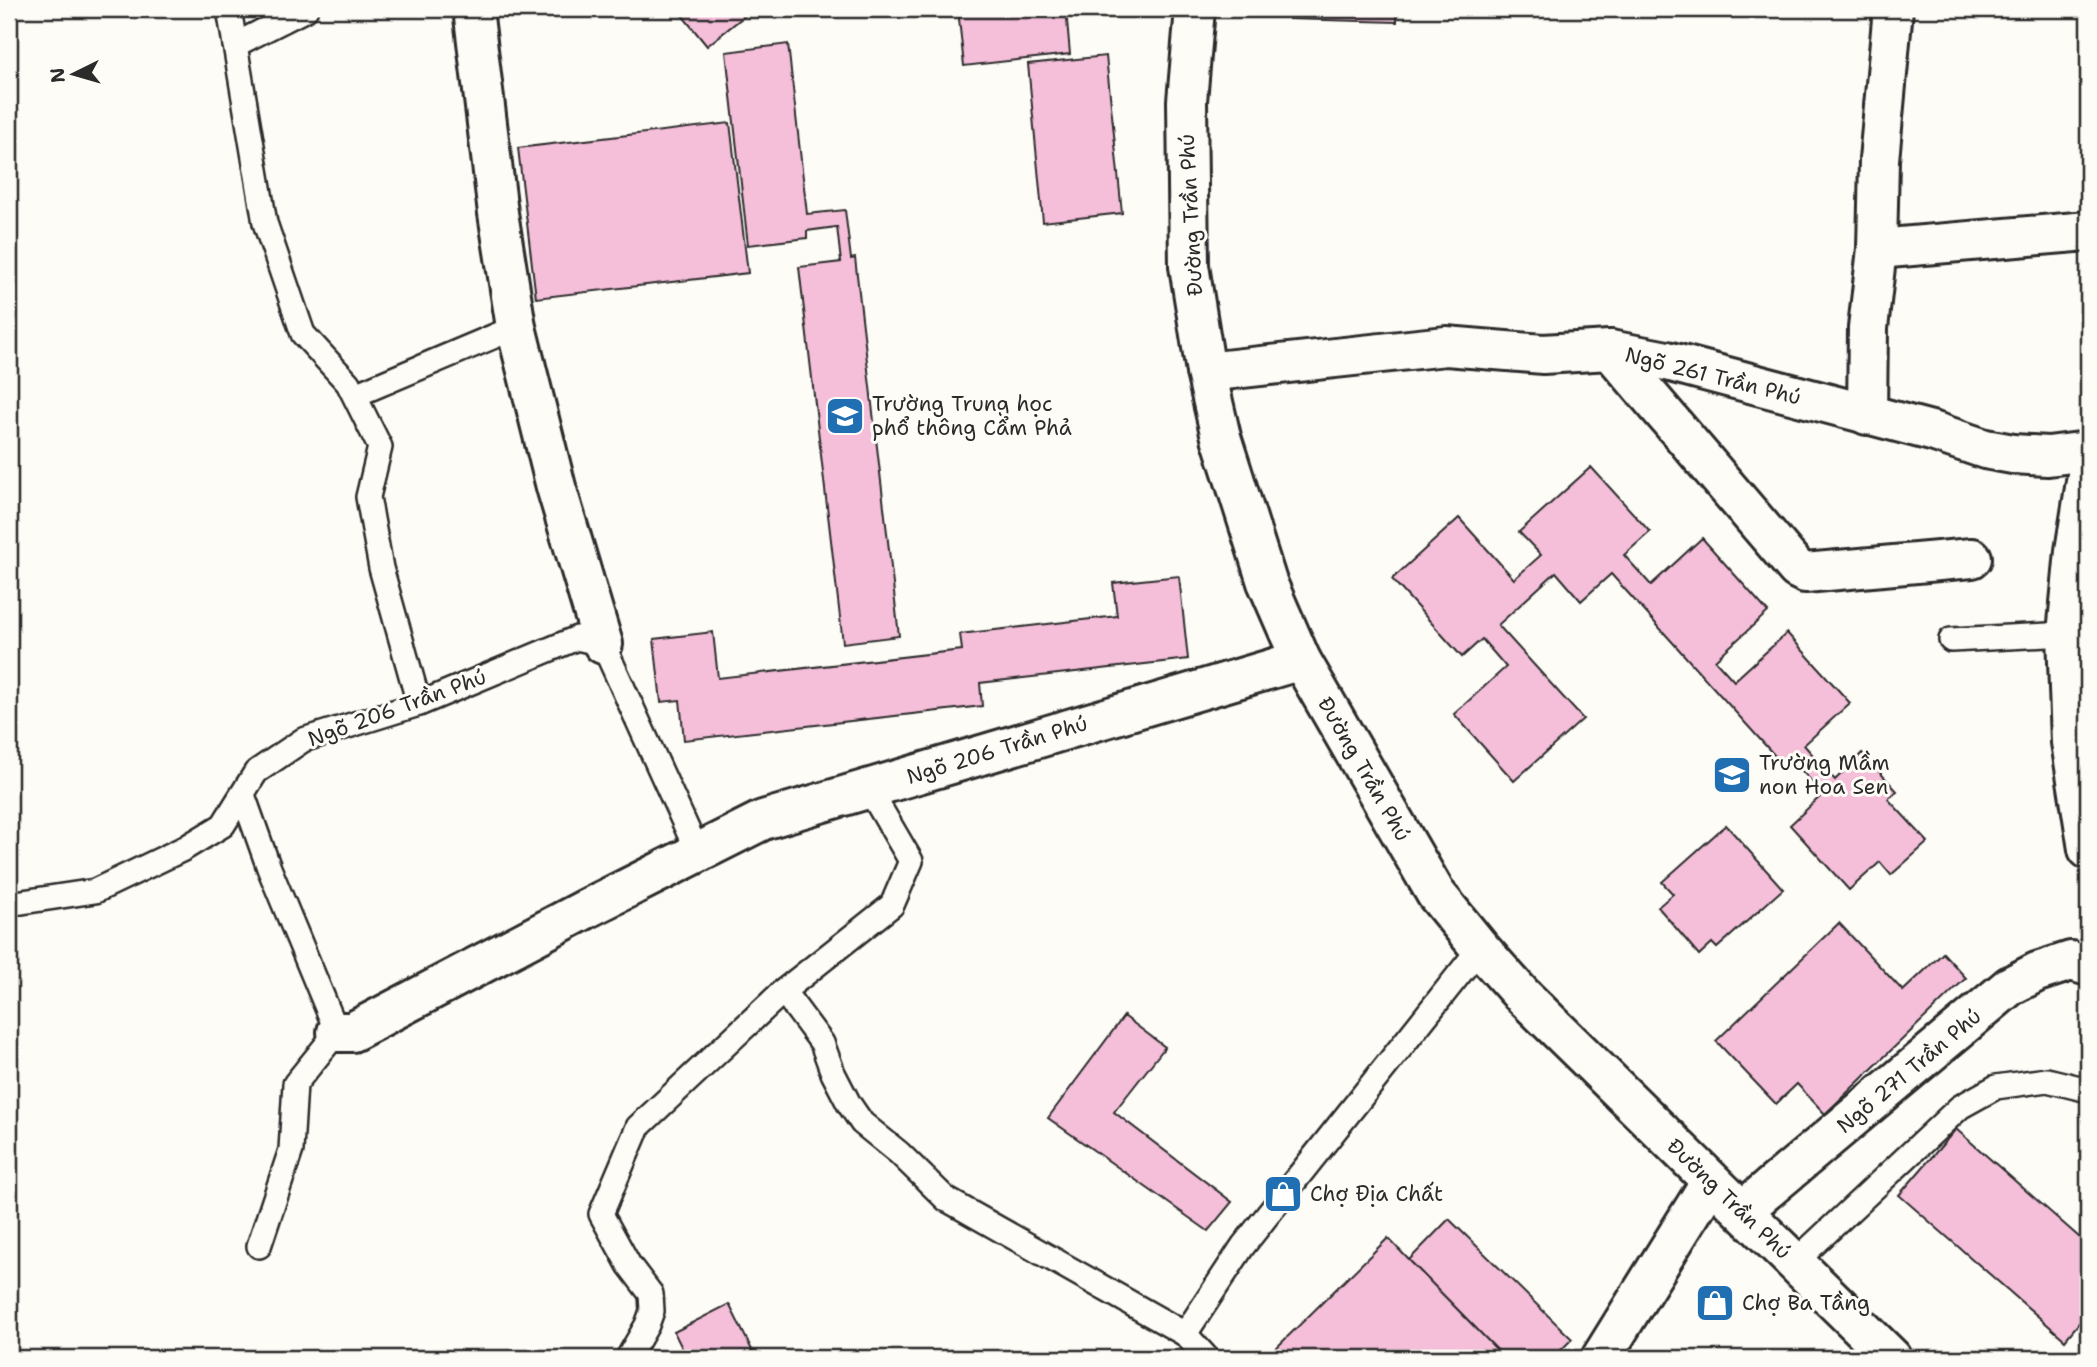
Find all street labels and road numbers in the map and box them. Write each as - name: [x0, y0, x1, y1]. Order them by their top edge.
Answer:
- street label: Đường Trần Phú: [1173, 133, 1209, 297]
- street label: Ngõ 261 Trần Phú: [1622, 341, 1804, 411]
- street label: Ngõ 206 Trần Phú: [304, 663, 490, 753]
- street label: Đường Trần Phú: [1311, 692, 1417, 846]
- street label: Ngõ 206 Trần Phú: [903, 709, 1091, 791]
- street label: Ngõ 271 Trần Phú: [1831, 1002, 1987, 1140]
- street label: Đường Trần Phú: [1661, 1132, 1797, 1266]

